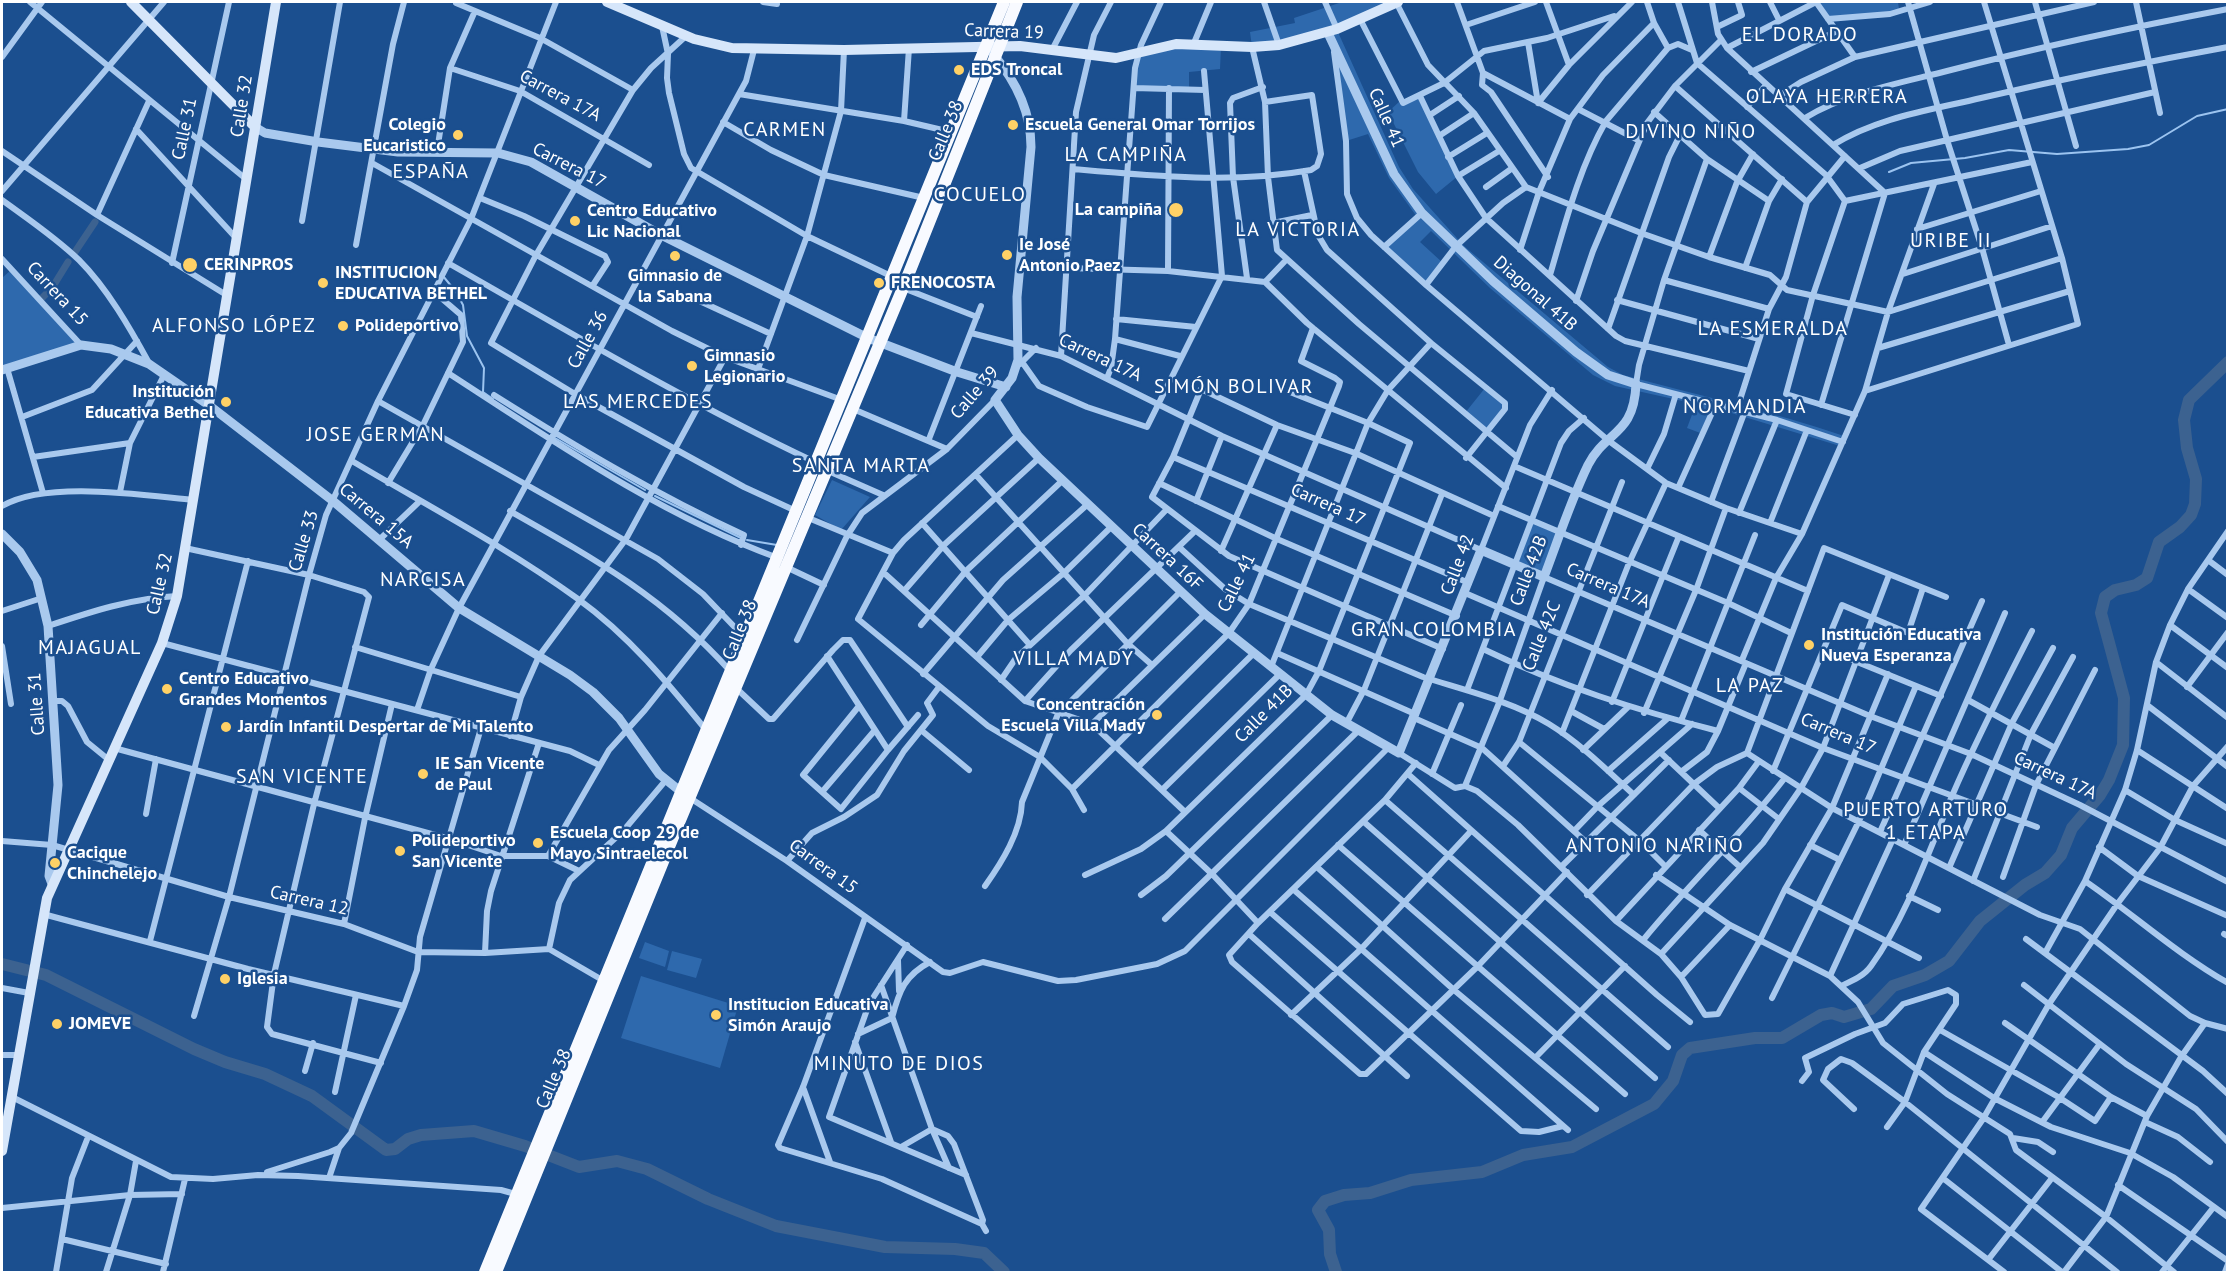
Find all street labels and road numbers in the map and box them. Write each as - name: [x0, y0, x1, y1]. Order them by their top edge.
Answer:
- street label: Carrera 19: [964, 20, 1044, 44]
- street label: Carrera 17A: [516, 66, 604, 126]
- street label: Calle 32: [226, 73, 258, 139]
- street label: Calle 41: [1363, 85, 1409, 151]
- street label: Calle 31: [168, 96, 202, 162]
- street label: Calle 38: [924, 98, 968, 164]
- street label: Carrera 17: [529, 138, 609, 194]
- street label: Diagonal 41B: [1489, 252, 1581, 336]
- street label: Carrera 15: [22, 257, 92, 331]
- street label: Calle 36: [563, 307, 613, 373]
- street label: Carrera 17A: [1055, 329, 1145, 387]
- street label: Calle 39: [946, 362, 1004, 424]
- street label: Carrera 15A: [334, 479, 418, 553]
- street label: Carrera 17: [1287, 479, 1369, 531]
- street label: Calle 33: [284, 508, 324, 574]
- street label: Carrera 16F: [1127, 519, 1207, 595]
- street label: Calle 42: [1437, 532, 1479, 598]
- street label: Calle 42B: [1506, 533, 1552, 609]
- street label: Calle 41: [1213, 550, 1261, 616]
- street label: Calle 32: [142, 551, 178, 617]
- street label: Carrera 17A: [1563, 559, 1653, 613]
- street label: Calle 38: [718, 597, 762, 663]
- street label: Calle 42C: [1518, 598, 1566, 674]
- street label: Calle 31: [24, 672, 50, 736]
- street label: Calle 41B: [1230, 680, 1298, 748]
- street label: Carrera 17: [1797, 708, 1879, 760]
- street label: Carrera 17A: [2010, 747, 2100, 805]
- street label: Carrera 15: [784, 835, 862, 899]
- street label: Carrera 12: [268, 882, 350, 920]
- street label: Calle 38: [532, 1046, 576, 1112]

